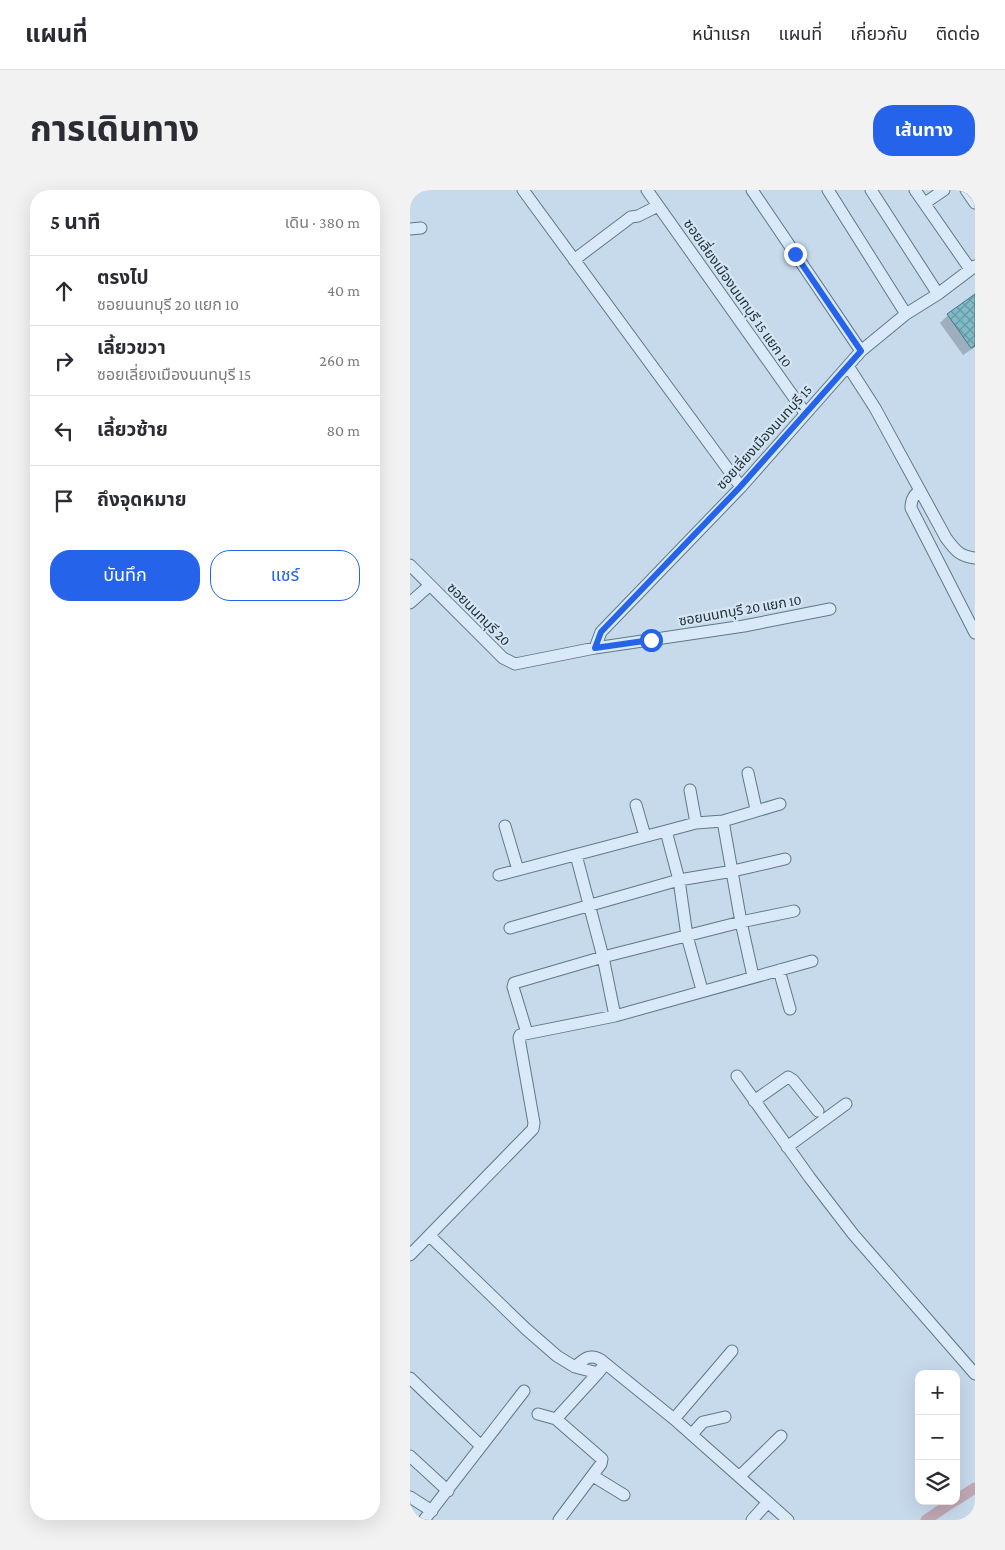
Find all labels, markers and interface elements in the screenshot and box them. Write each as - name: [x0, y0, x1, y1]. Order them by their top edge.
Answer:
- text: แผนที่: [25, 20, 88, 47]
- text: หน้าแรก: [692, 24, 750, 44]
- text: แผนที่: [778, 24, 822, 44]
- text: เกี่ยวกับ: [850, 24, 908, 44]
- text: ติดต่อ: [936, 24, 980, 44]
- button: เส้นทาง: [873, 105, 975, 156]
- text: การเดินทาง: [30, 110, 199, 149]
- text: 5 นาที: [50, 210, 101, 234]
- text: เดิน · 380 m: [285, 214, 360, 231]
- street label: ซอยเลี่ยงเมืองนนทบุรี 15 แยก 10: [680, 215, 797, 371]
- route end: [784, 243, 807, 266]
- text: ตรงไป: [97, 267, 149, 288]
- icon: ahead: [50, 277, 78, 305]
- text: 40 m: [327, 282, 360, 299]
- text: ซอยนนทบุรี 20 แยก 10: [97, 296, 239, 313]
- text: เลี้ยวขวา: [97, 337, 166, 358]
- icon: right: [50, 347, 78, 375]
- text: 260 m: [319, 352, 360, 369]
- text: ซอยเลี่ยงเมืองนนทบุรี 15: [97, 366, 251, 383]
- street label: ซอยเลี่ยงเมืองนนทบุรี 15: [711, 380, 816, 493]
- icon: left: [50, 417, 78, 445]
- text: เลี้ยวซ้าย: [97, 419, 168, 440]
- text: 80 m: [326, 422, 360, 439]
- icon: arrive: [50, 487, 78, 515]
- text: ถึงจุดหมาย: [97, 489, 187, 510]
- button: บันทึก: [50, 550, 200, 601]
- button: แชร์: [210, 550, 360, 601]
- street label: ซอยนนทบุรี 20: [444, 579, 514, 650]
- street label: ซอยนนทบุรี 20 แยก 10: [677, 591, 803, 630]
- route start: [640, 629, 663, 652]
- map controls: [915, 1370, 960, 1505]
- button: +: [915, 1370, 960, 1415]
- button: −: [915, 1415, 960, 1460]
- button: layers: [915, 1460, 960, 1505]

